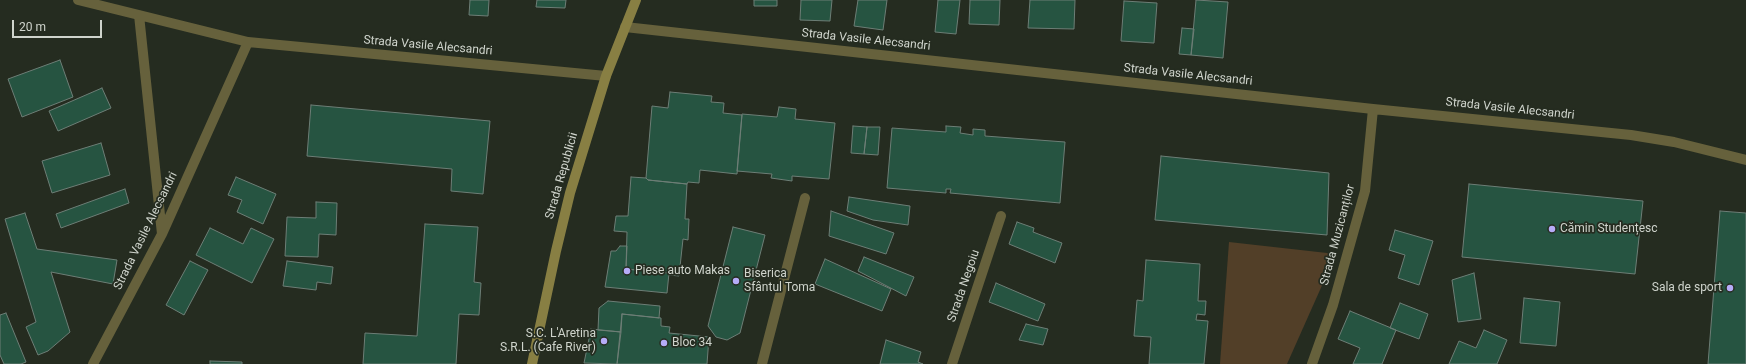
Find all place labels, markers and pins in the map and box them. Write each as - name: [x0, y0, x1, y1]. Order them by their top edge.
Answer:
- place label: Cămin Studențesc: [1560, 222, 1658, 236]
- marker: Cămin Studențesc: [1547, 224, 1557, 234]
- place label: Piese auto Makas: [635, 264, 730, 278]
- marker: Piese auto Makas: [622, 266, 632, 276]
- place label: Biserica Sfântul Toma: [744, 267, 815, 295]
- marker: Biserica Sfântul Toma: [731, 276, 741, 286]
- place label: Sala de sport: [1652, 281, 1722, 295]
- marker: Sala de sport: [1725, 283, 1735, 293]
- place label: S.C. L'Aretina S.R.L. (Cafe River): [500, 327, 596, 355]
- marker: S.C. L'Aretina S.R.L. (Cafe River): [599, 336, 609, 346]
- place label: Bloc 34: [672, 336, 712, 350]
- marker: Bloc 34: [659, 338, 669, 348]

